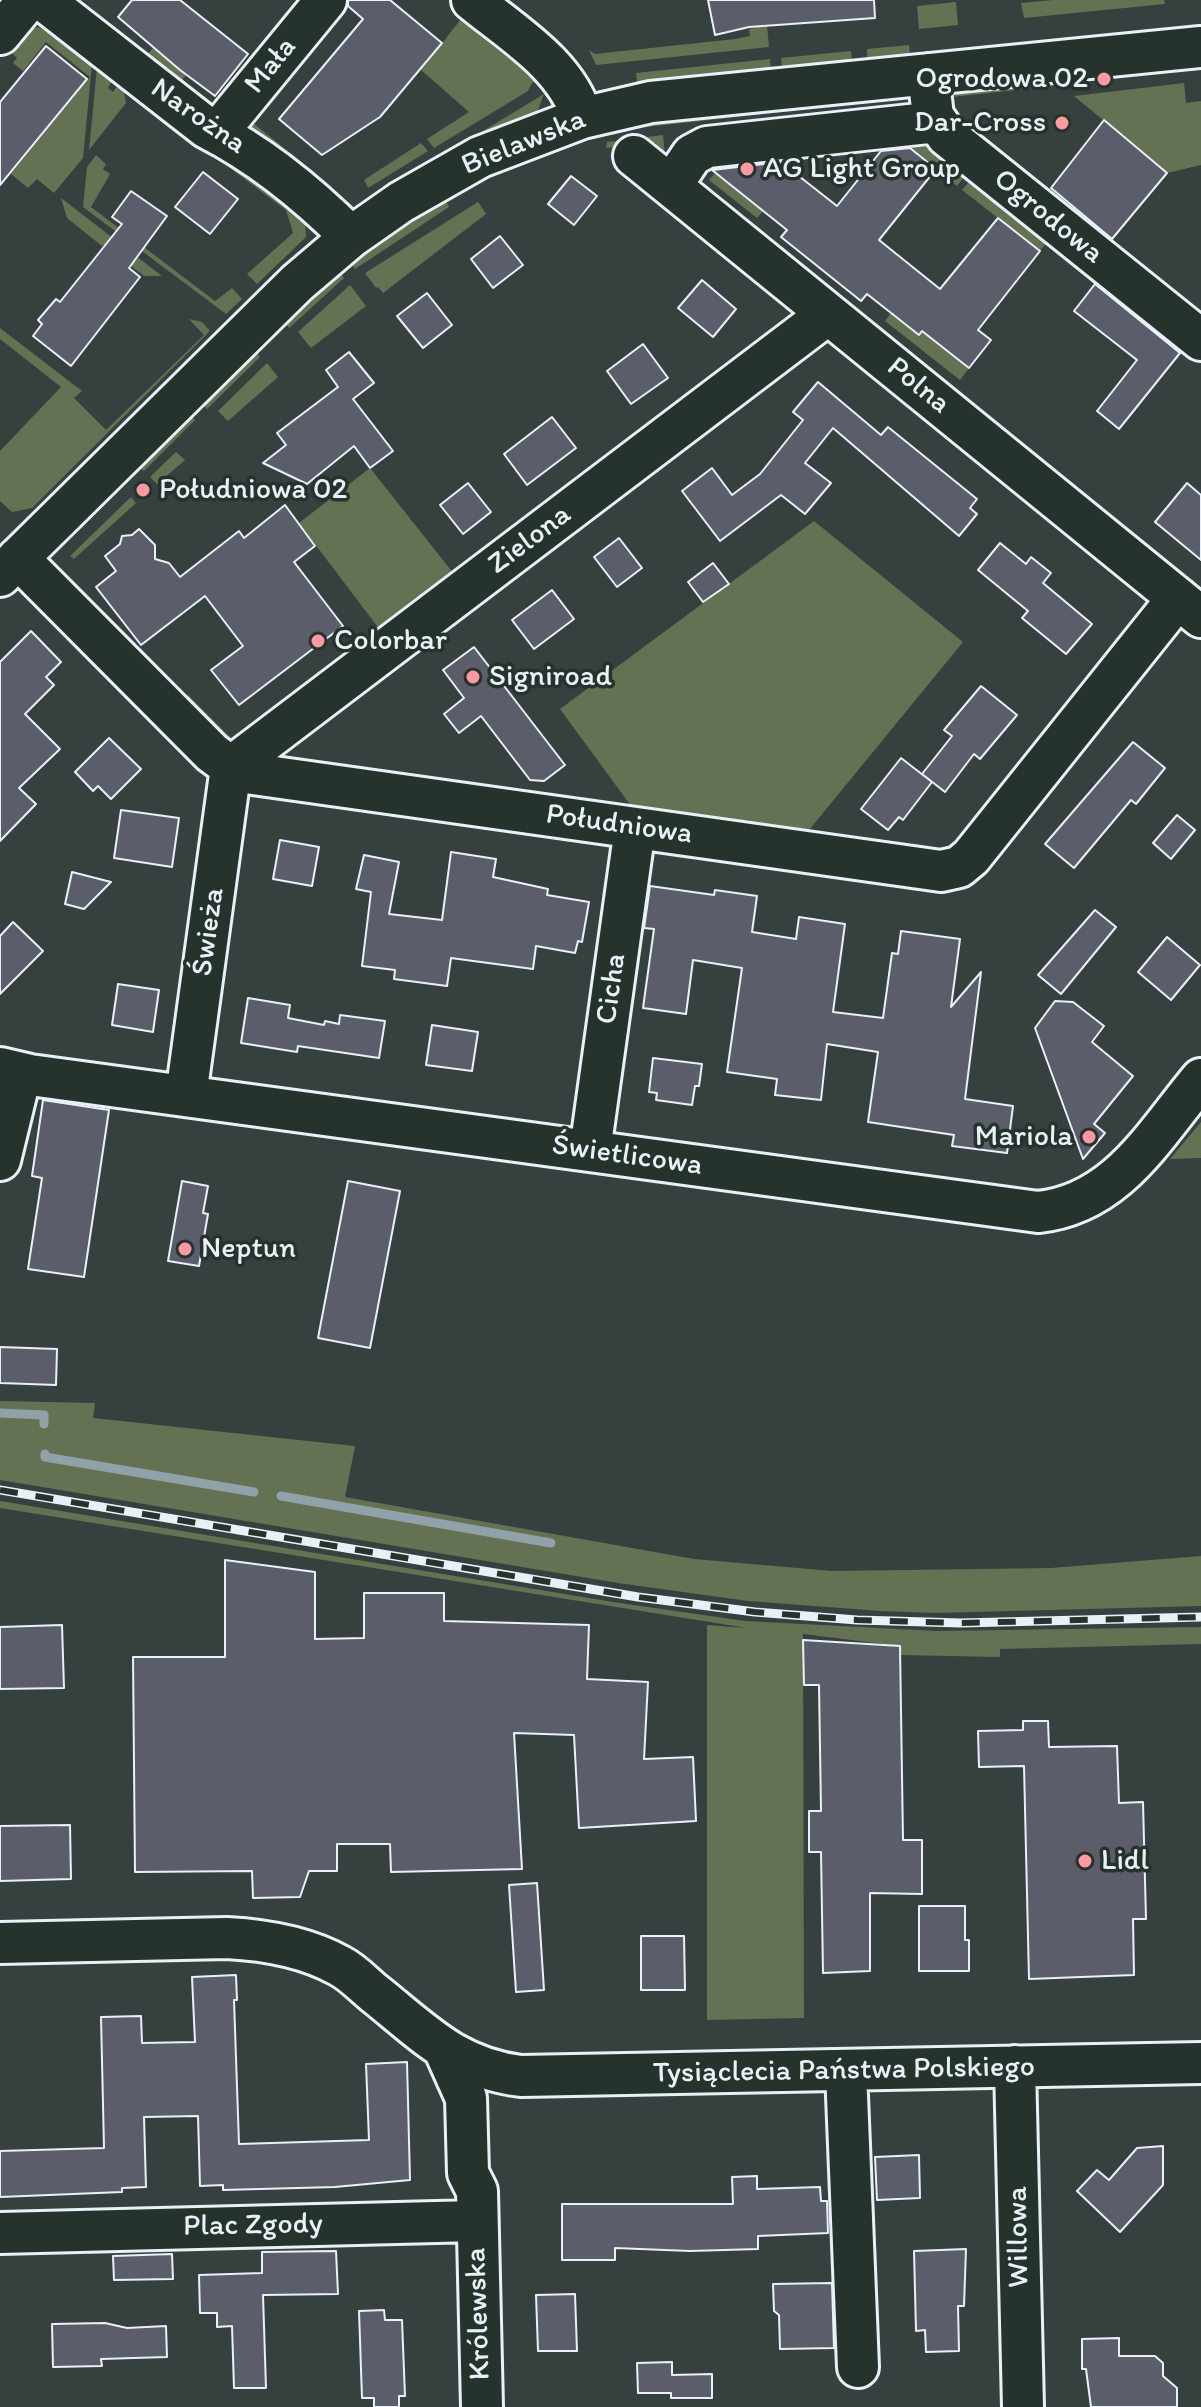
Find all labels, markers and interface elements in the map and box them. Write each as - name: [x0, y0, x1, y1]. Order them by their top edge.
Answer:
- street label: Mała: [237, 30, 305, 102]
- place label: Ogrodowa 02: [916, 61, 1088, 97]
- marker: Ogrodowa 02: [1095, 70, 1113, 88]
- street label: Narożna: [143, 71, 253, 163]
- street label: Bielawska: [457, 102, 591, 184]
- place label: Dar-Cross: [914, 105, 1046, 141]
- marker: Dar-Cross: [1053, 114, 1071, 132]
- place label: AG Light Group: [763, 151, 960, 187]
- marker: AG Light Group: [738, 160, 756, 178]
- street label: Ogrodowa: [986, 162, 1110, 272]
- street label: Polna: [879, 350, 957, 422]
- place label: Południowa 02: [159, 472, 347, 508]
- marker: Południowa 02: [134, 481, 152, 499]
- street label: Zielona: [481, 497, 579, 583]
- place label: Colorbar: [334, 623, 447, 659]
- marker: Colorbar: [309, 632, 327, 650]
- place label: Signiroad: [489, 659, 612, 695]
- marker: Signiroad: [464, 668, 482, 686]
- street label: Południowa: [544, 797, 694, 853]
- street label: Świeża: [185, 886, 233, 978]
- street label: Cicha: [589, 951, 635, 1027]
- place label: Mariola: [975, 1119, 1073, 1155]
- street label: Świetlicowa: [550, 1128, 704, 1184]
- marker: Mariola: [1080, 1128, 1098, 1146]
- place label: Neptun: [201, 1231, 296, 1267]
- marker: Neptun: [176, 1240, 194, 1258]
- place label: Lidl: [1101, 1843, 1149, 1879]
- marker: Lidl: [1076, 1852, 1094, 1870]
- street label: Tysiąclecia Państwa Polskiego: [653, 2050, 1035, 2092]
- street label: Willowa: [1000, 2186, 1038, 2288]
- street label: Plac Zgody: [183, 2207, 323, 2245]
- street label: Królewska: [459, 2247, 499, 2381]

